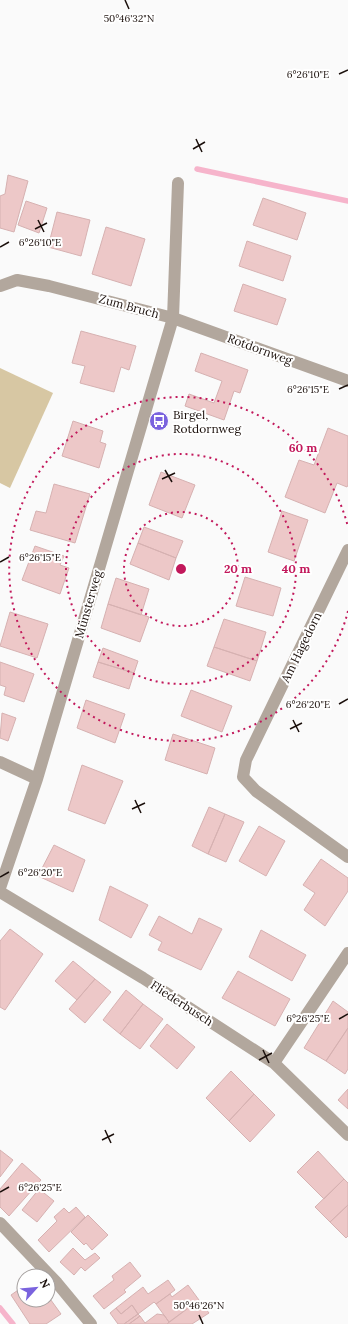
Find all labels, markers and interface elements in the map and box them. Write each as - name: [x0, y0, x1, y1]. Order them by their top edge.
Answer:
- text: 50°46'32"N: [104, 12, 155, 25]
- text: 6°26'10"E: [287, 68, 329, 81]
- text: 6°26'10"E: [19, 236, 61, 249]
- street label: Zum Bruch: [97, 291, 161, 321]
- street label: Rotdornweg: [225, 330, 295, 368]
- text: 6°26'15"E: [287, 383, 329, 396]
- place label: Birgel, Rotdornweg: [173, 407, 242, 436]
- bus stop icon: Birgel, Rotdornweg: [148, 410, 170, 432]
- text: 60 m: [289, 440, 317, 455]
- text: 6°26'15"E: [19, 551, 61, 564]
- text: 20 m: [224, 561, 252, 576]
- text: 40 m: [282, 561, 310, 576]
- centre of rings: [174, 562, 188, 576]
- street label: Münsterweg: [71, 568, 105, 640]
- street label: Am Hagedorn: [277, 609, 325, 686]
- text: 6°26'20"E: [286, 698, 330, 711]
- text: 6°26'20"E: [18, 866, 62, 879]
- street label: Fliederbusch: [148, 977, 216, 1029]
- text: 6°26'25"E: [286, 1012, 330, 1025]
- text: 6°26'25"E: [18, 1181, 62, 1194]
- north arrow: [16, 1268, 56, 1308]
- text: N: [37, 1276, 53, 1291]
- text: 50°46'26"N: [174, 1299, 225, 1312]

